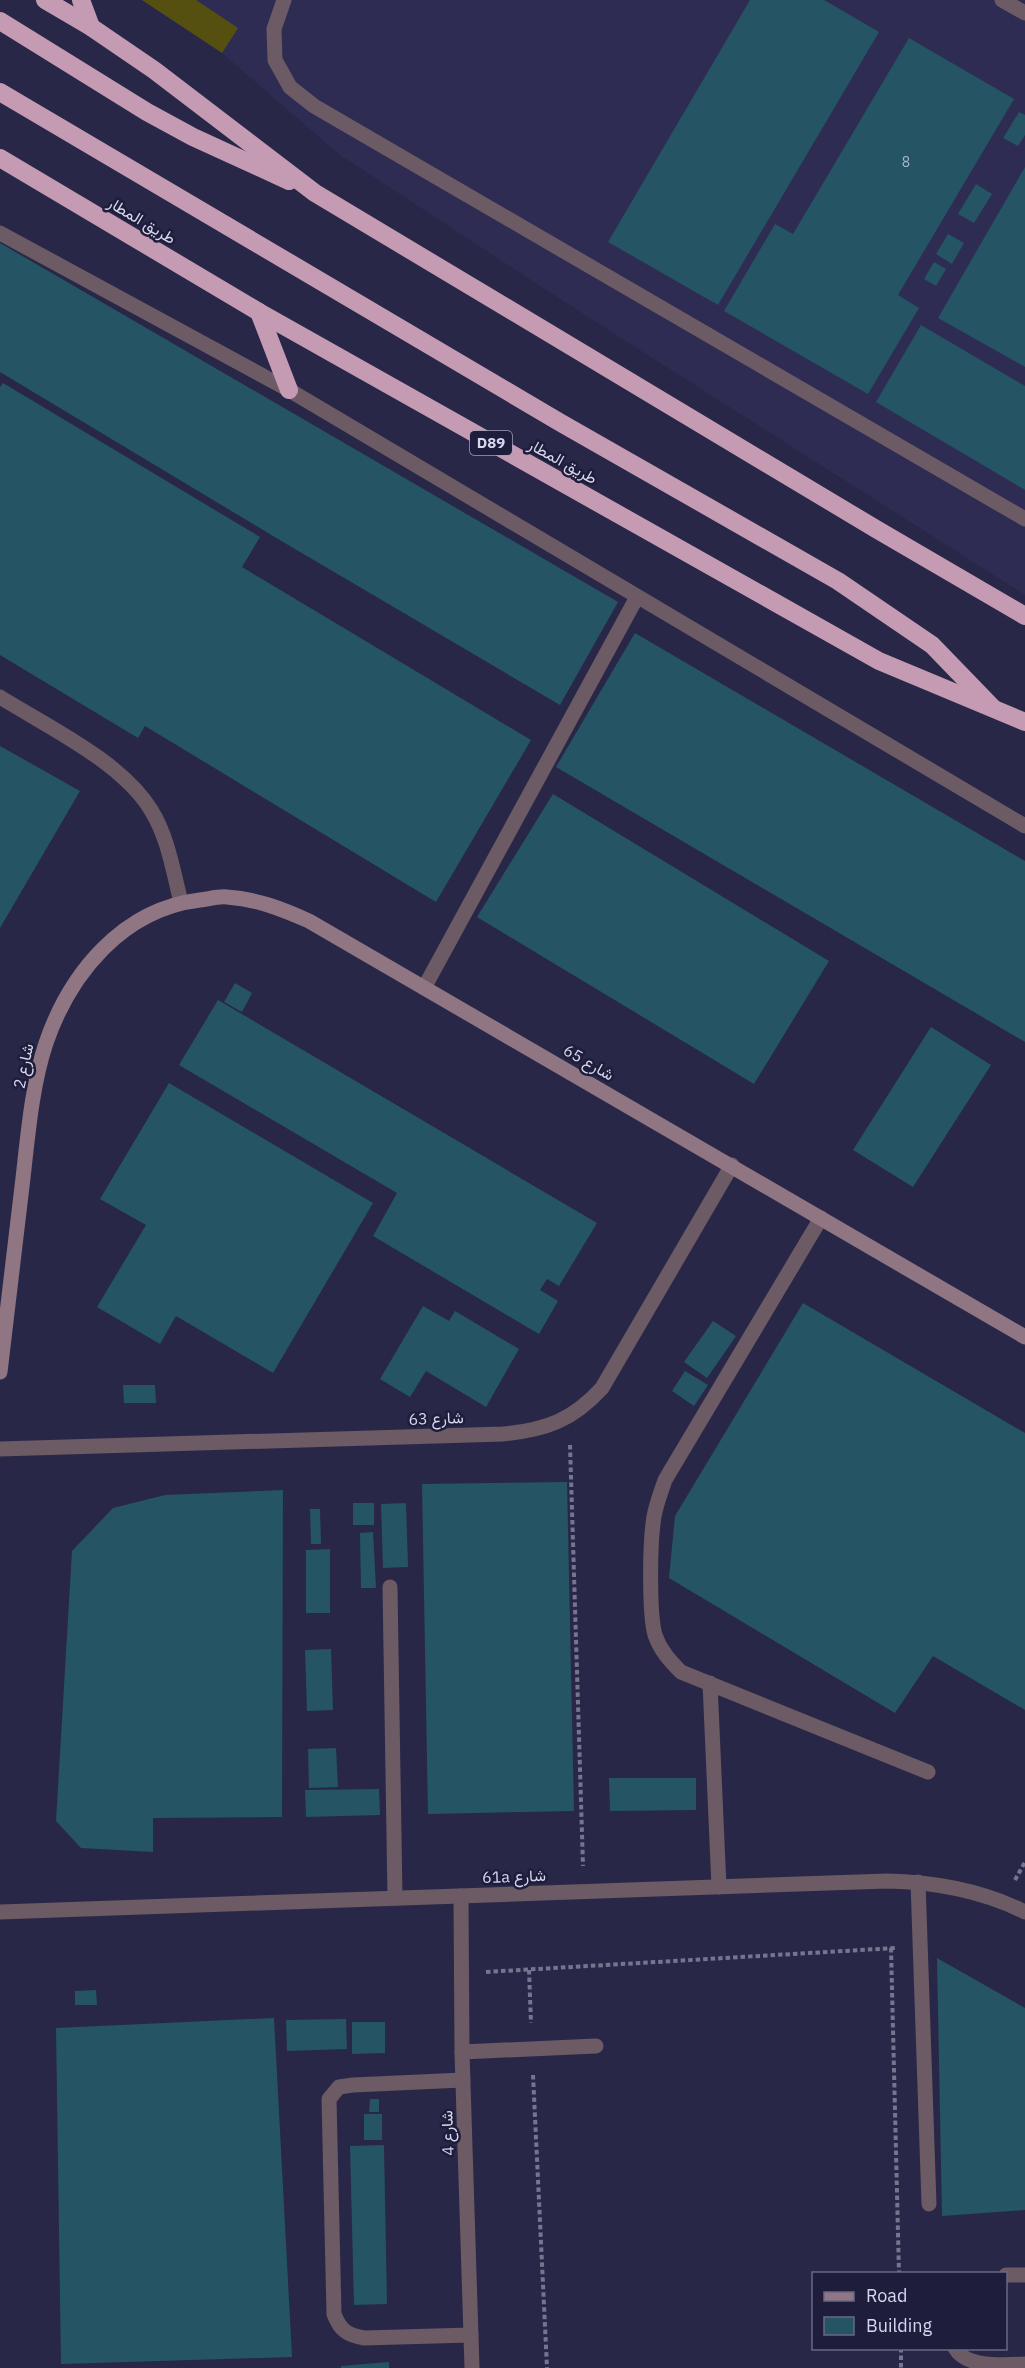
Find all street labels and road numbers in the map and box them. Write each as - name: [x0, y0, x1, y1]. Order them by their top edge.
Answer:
- street label: طريق المطار: [103, 191, 180, 249]
- road number: D89: [470, 431, 512, 455]
- street label: طريق المطار: [524, 433, 601, 489]
- street label: شارع 65: [559, 1040, 618, 1086]
- street label: شارع 2: [8, 1042, 39, 1091]
- street label: شارع 63: [408, 1407, 464, 1431]
- street label: 61a شارع: [482, 1865, 546, 1889]
- street label: شارع 4: [436, 2110, 460, 2156]

